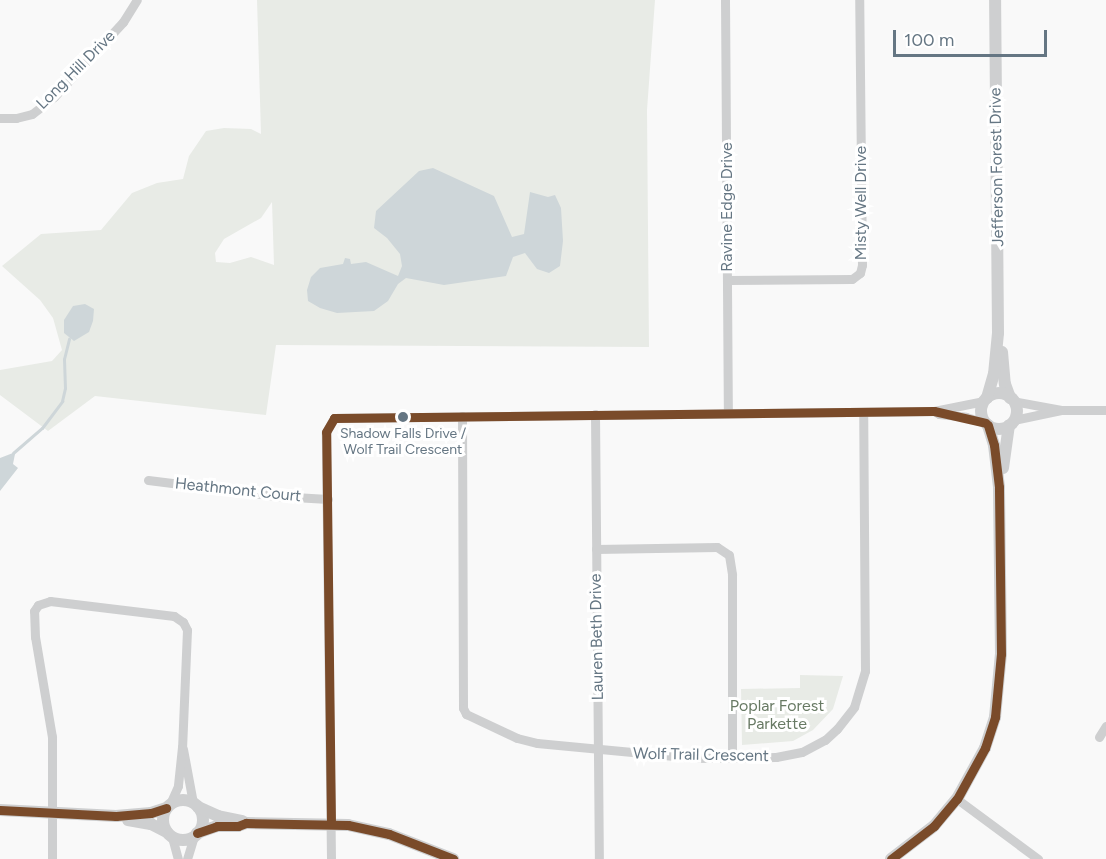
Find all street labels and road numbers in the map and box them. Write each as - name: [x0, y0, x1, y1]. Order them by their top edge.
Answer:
- street label: Long Hill Drive: [33, 27, 119, 113]
- street label: Jefferson Forest Drive: [986, 87, 1008, 247]
- street label: Ravine Edge Drive: [717, 142, 737, 272]
- street label: Misty Well Drive: [851, 146, 871, 260]
- street label: Heathmont Court: [174, 474, 302, 506]
- street label: Lauren Beth Drive: [586, 573, 608, 701]
- street label: Wolf Trail Crescent: [633, 744, 769, 766]

